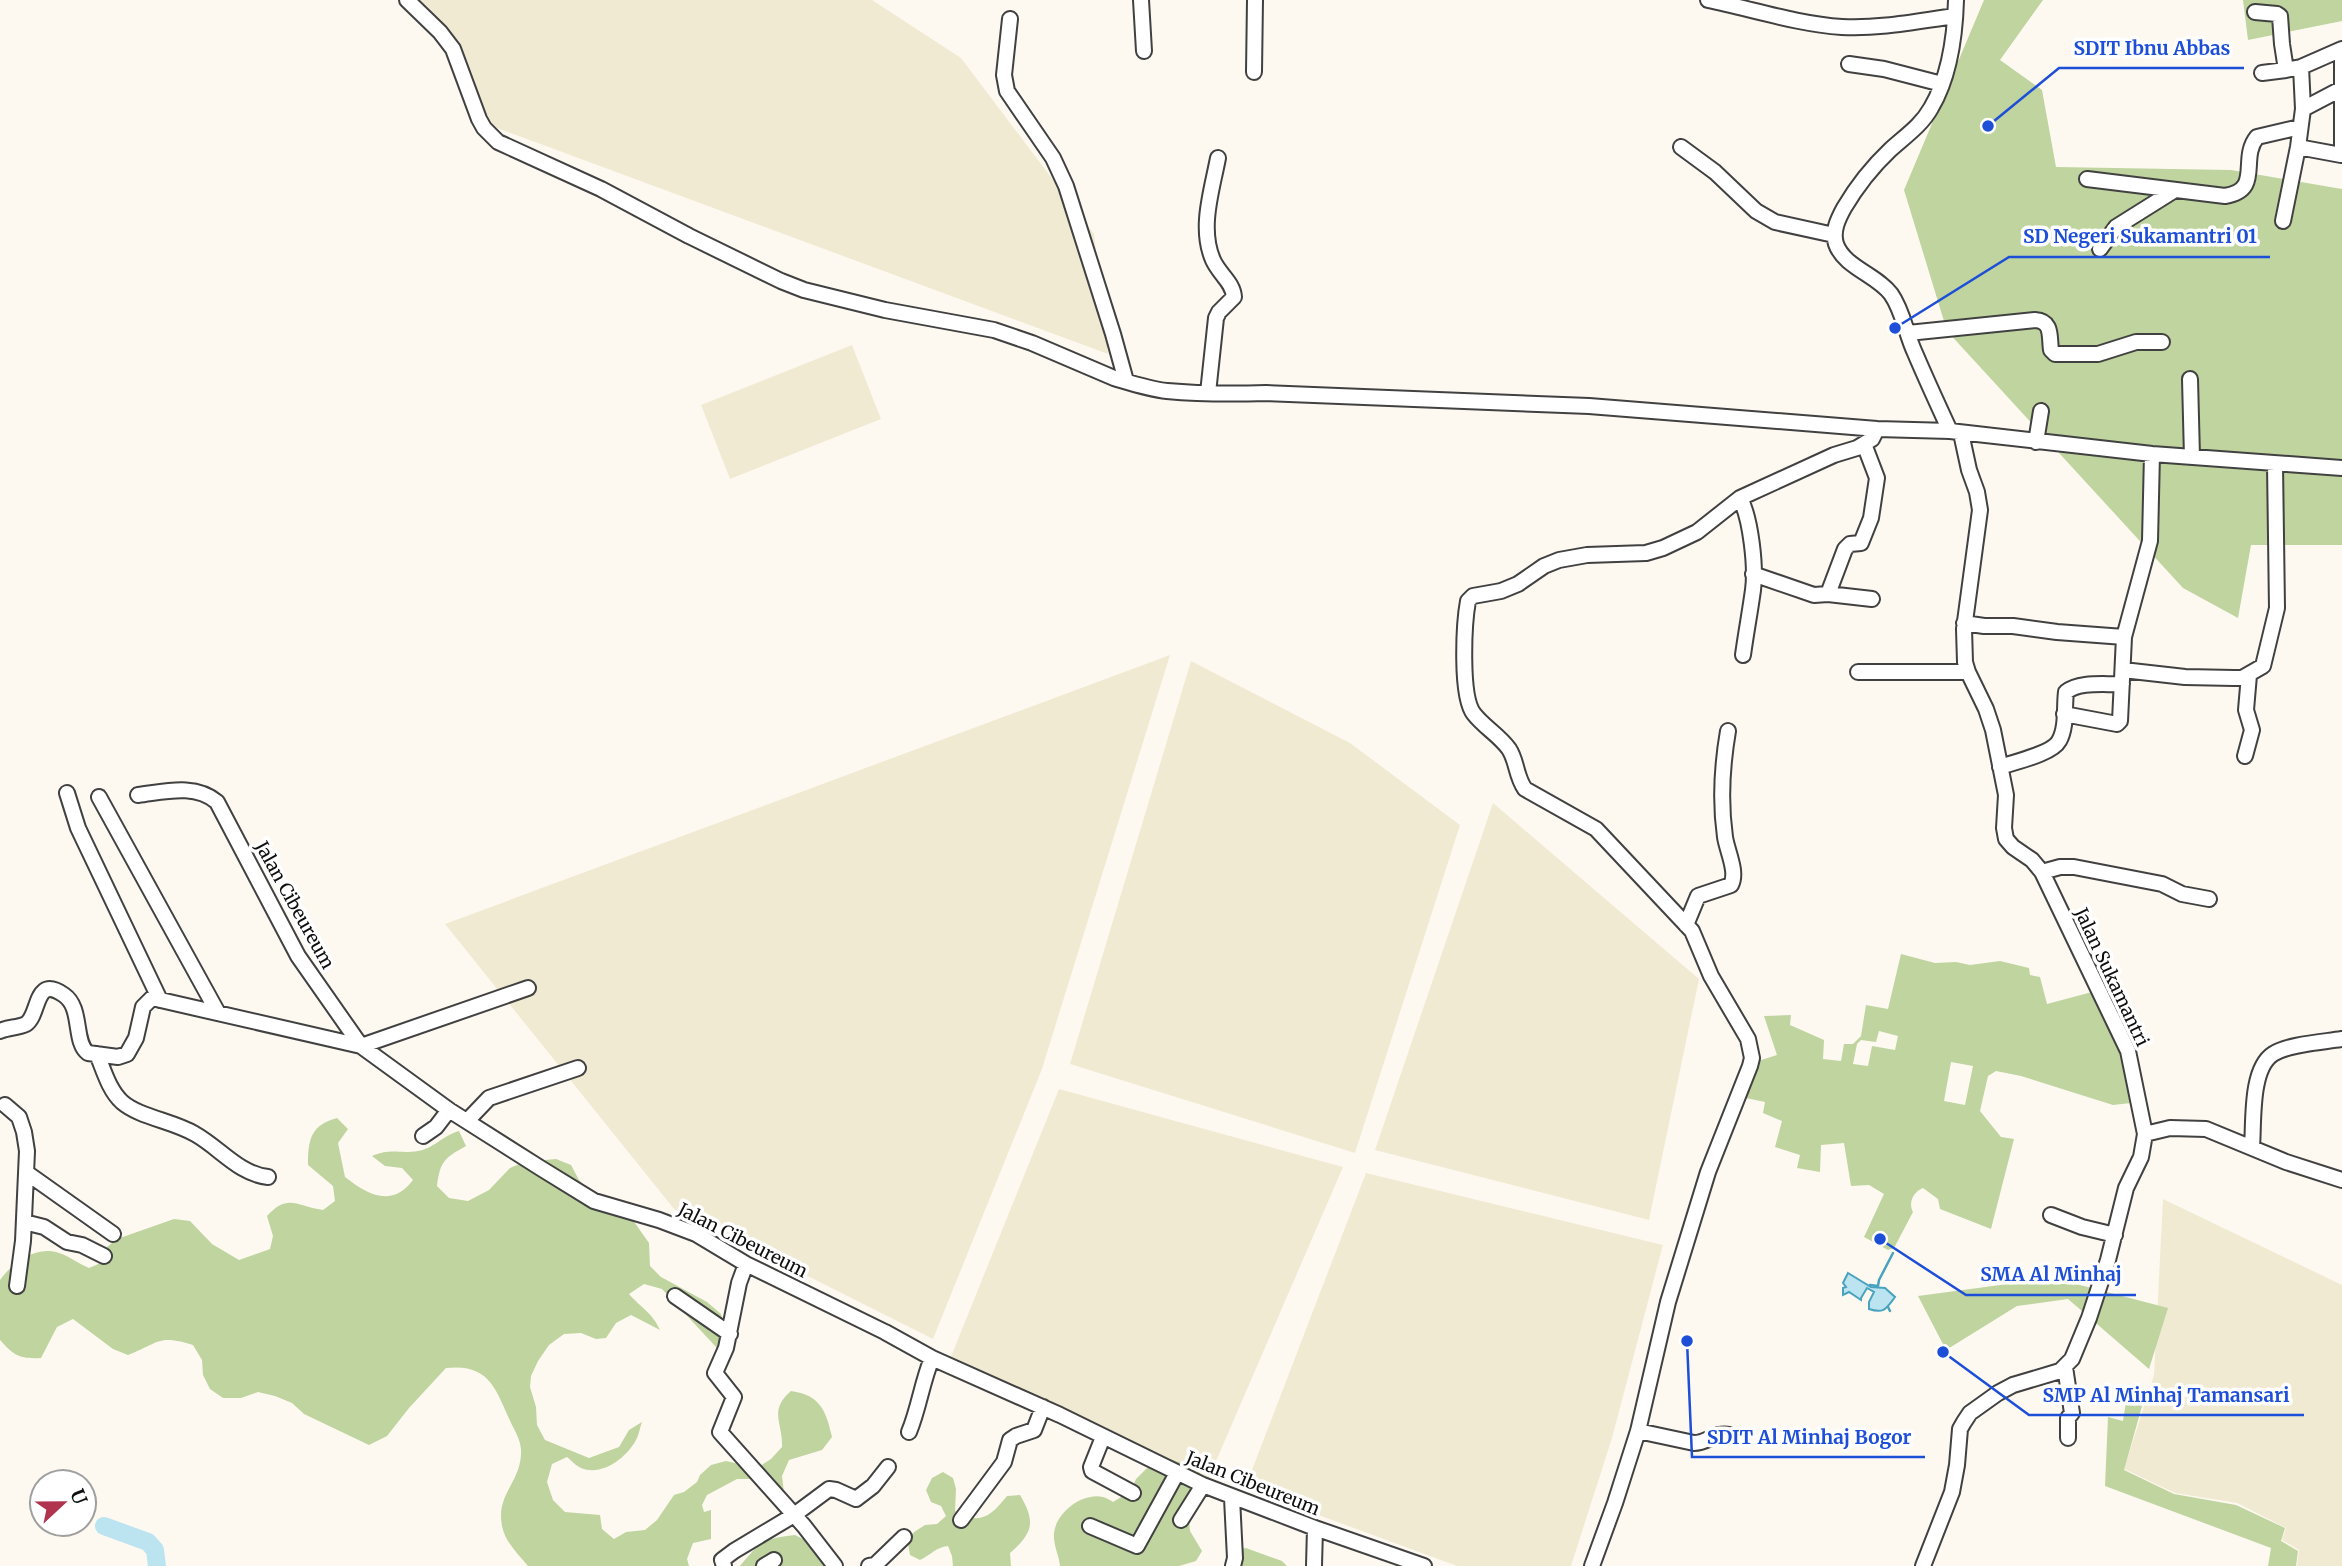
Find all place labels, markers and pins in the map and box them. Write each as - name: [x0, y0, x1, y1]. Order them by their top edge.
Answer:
- callout: SDIT Ibnu Abbas: [2059, 28, 2244, 68]
- callout: SD Negeri Sukamantri 01: [2009, 217, 2270, 257]
- callout: SMA Al Minhaj: [1966, 1255, 2136, 1295]
- callout: SMP Al Minhaj Tamansari: [2029, 1375, 2304, 1415]
- callout: SDIT Al Minhaj Bogor: [1692, 1417, 1925, 1457]

